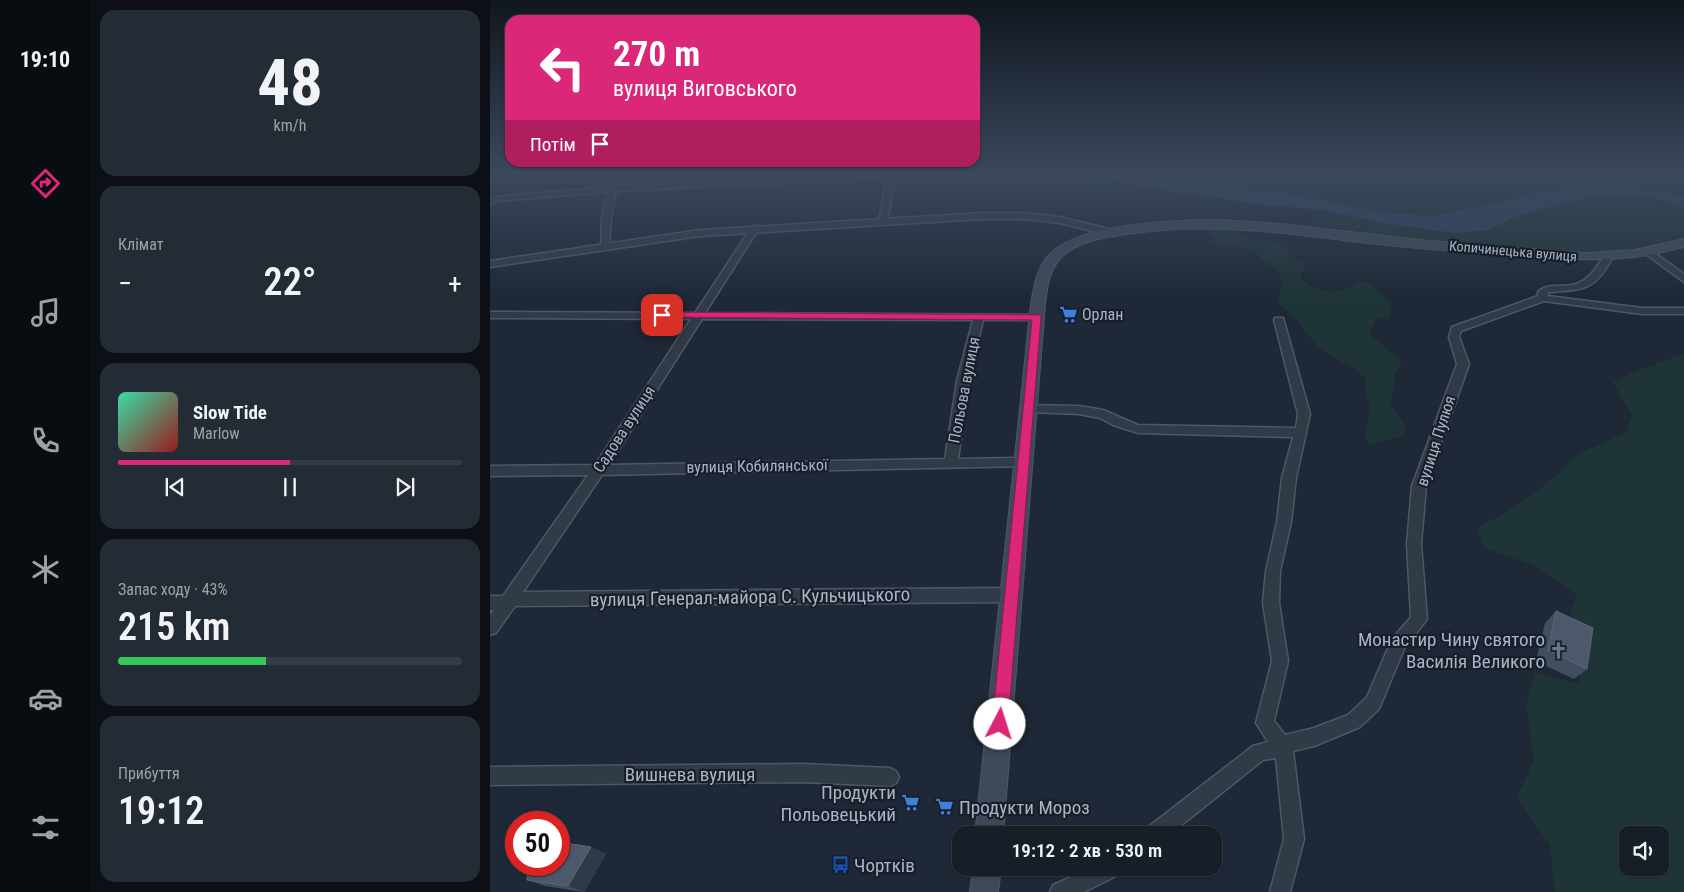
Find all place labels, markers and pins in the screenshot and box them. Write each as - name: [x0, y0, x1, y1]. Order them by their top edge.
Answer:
- pin: [641, 294, 683, 336]
- supermarket icon: Орлан: [1058, 304, 1078, 324]
- place label: Орлан: [1082, 305, 1123, 324]
- place label: Монастир Чину святого Василія Великого: [1358, 628, 1545, 673]
- church icon: Монастир Чину святого Василія Великого: [1549, 640, 1569, 660]
- place label: Продукти Польовецький: [780, 781, 896, 826]
- supermarket icon: Продукти Польовецький: [900, 793, 920, 813]
- place label: Продукти Мороз: [959, 796, 1090, 819]
- supermarket icon: Продукти Мороз: [935, 797, 955, 817]
- place label: Чортків: [854, 854, 915, 877]
- bus stop icon: Чортків: [830, 855, 850, 875]

